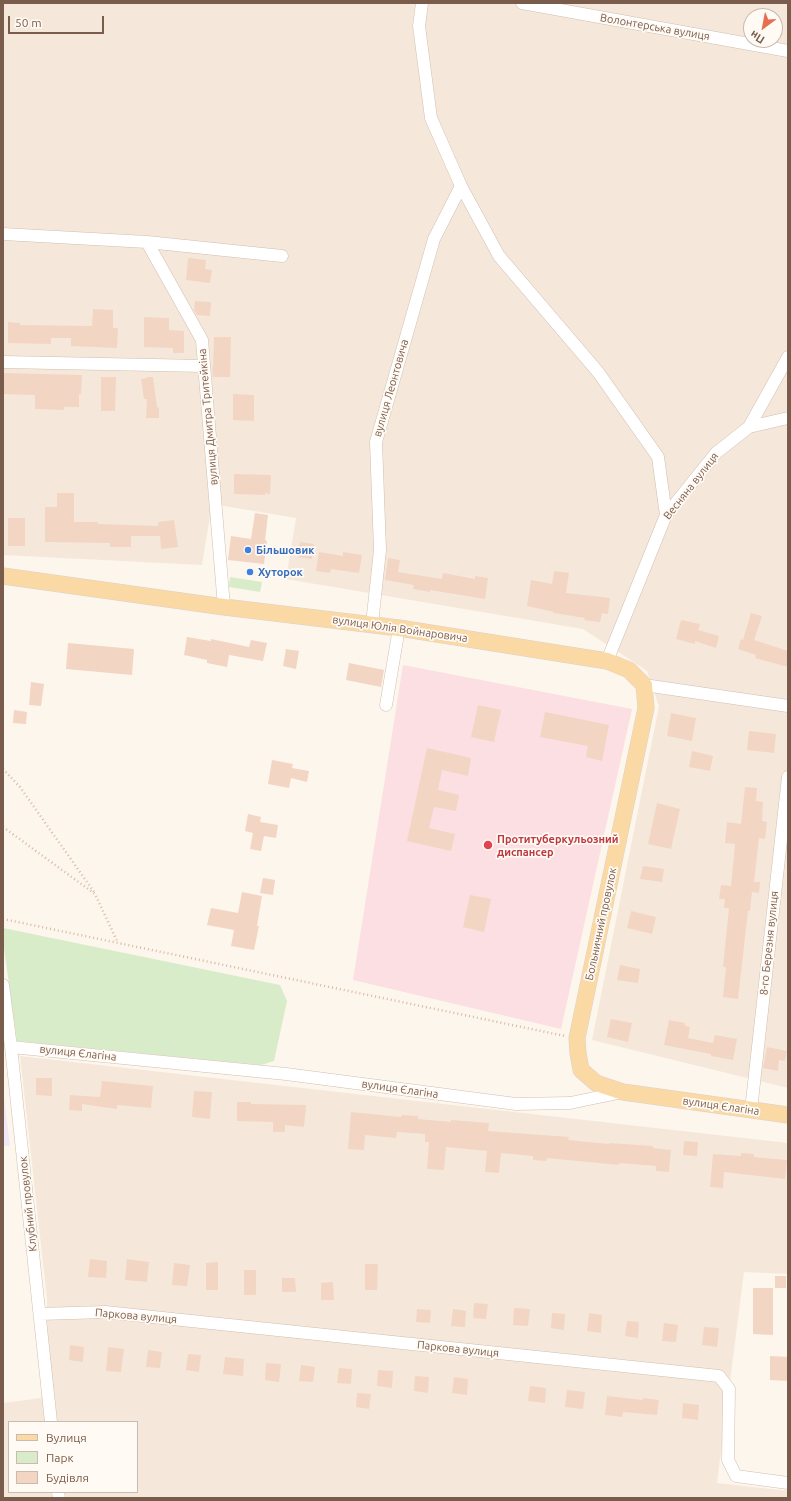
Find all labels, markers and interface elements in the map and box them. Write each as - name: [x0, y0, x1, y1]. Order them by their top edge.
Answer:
- scale bar: [10, 8, 106, 34]
- north arrow: [743, 8, 783, 48]
- street label: Волонтерська вулиця: [599, 11, 711, 43]
- text: 50 m: [15, 16, 42, 29]
- text: Пн: [748, 28, 766, 46]
- street label: вулиця Леонтовича: [371, 338, 411, 438]
- street label: вулиця Дмитра Тритейкіна: [195, 348, 221, 486]
- street label: Весняна вулиця: [661, 450, 721, 522]
- place label: Більшовик: [256, 543, 314, 557]
- marker: Більшовик: [243, 545, 253, 555]
- place label: Хуторок: [258, 565, 303, 579]
- marker: Хуторок: [245, 567, 255, 577]
- street label: вулиця Юлія Войнаровича: [332, 613, 468, 645]
- place label: Протитуберкульозний диспансер: [497, 832, 618, 858]
- marker: Протитуберкульозний диспансер: [482, 839, 494, 851]
- street label: Больничний провулок: [583, 866, 619, 982]
- street label: 8-го Березня вулиця: [757, 890, 781, 996]
- street label: вулиця Єлагіна: [39, 1042, 117, 1064]
- street label: вулиця Єлагіна: [361, 1077, 439, 1101]
- street label: вулиця Єлагіна: [682, 1094, 760, 1118]
- street label: Клубний провулок: [16, 1156, 40, 1252]
- street label: Паркова вулиця: [94, 1306, 178, 1326]
- street label: Паркова вулиця: [416, 1338, 500, 1360]
- legend: [8, 1421, 138, 1493]
- text: Вулиця: [46, 1431, 87, 1444]
- text: Парк: [46, 1451, 74, 1464]
- text: Будівля: [46, 1471, 89, 1484]

